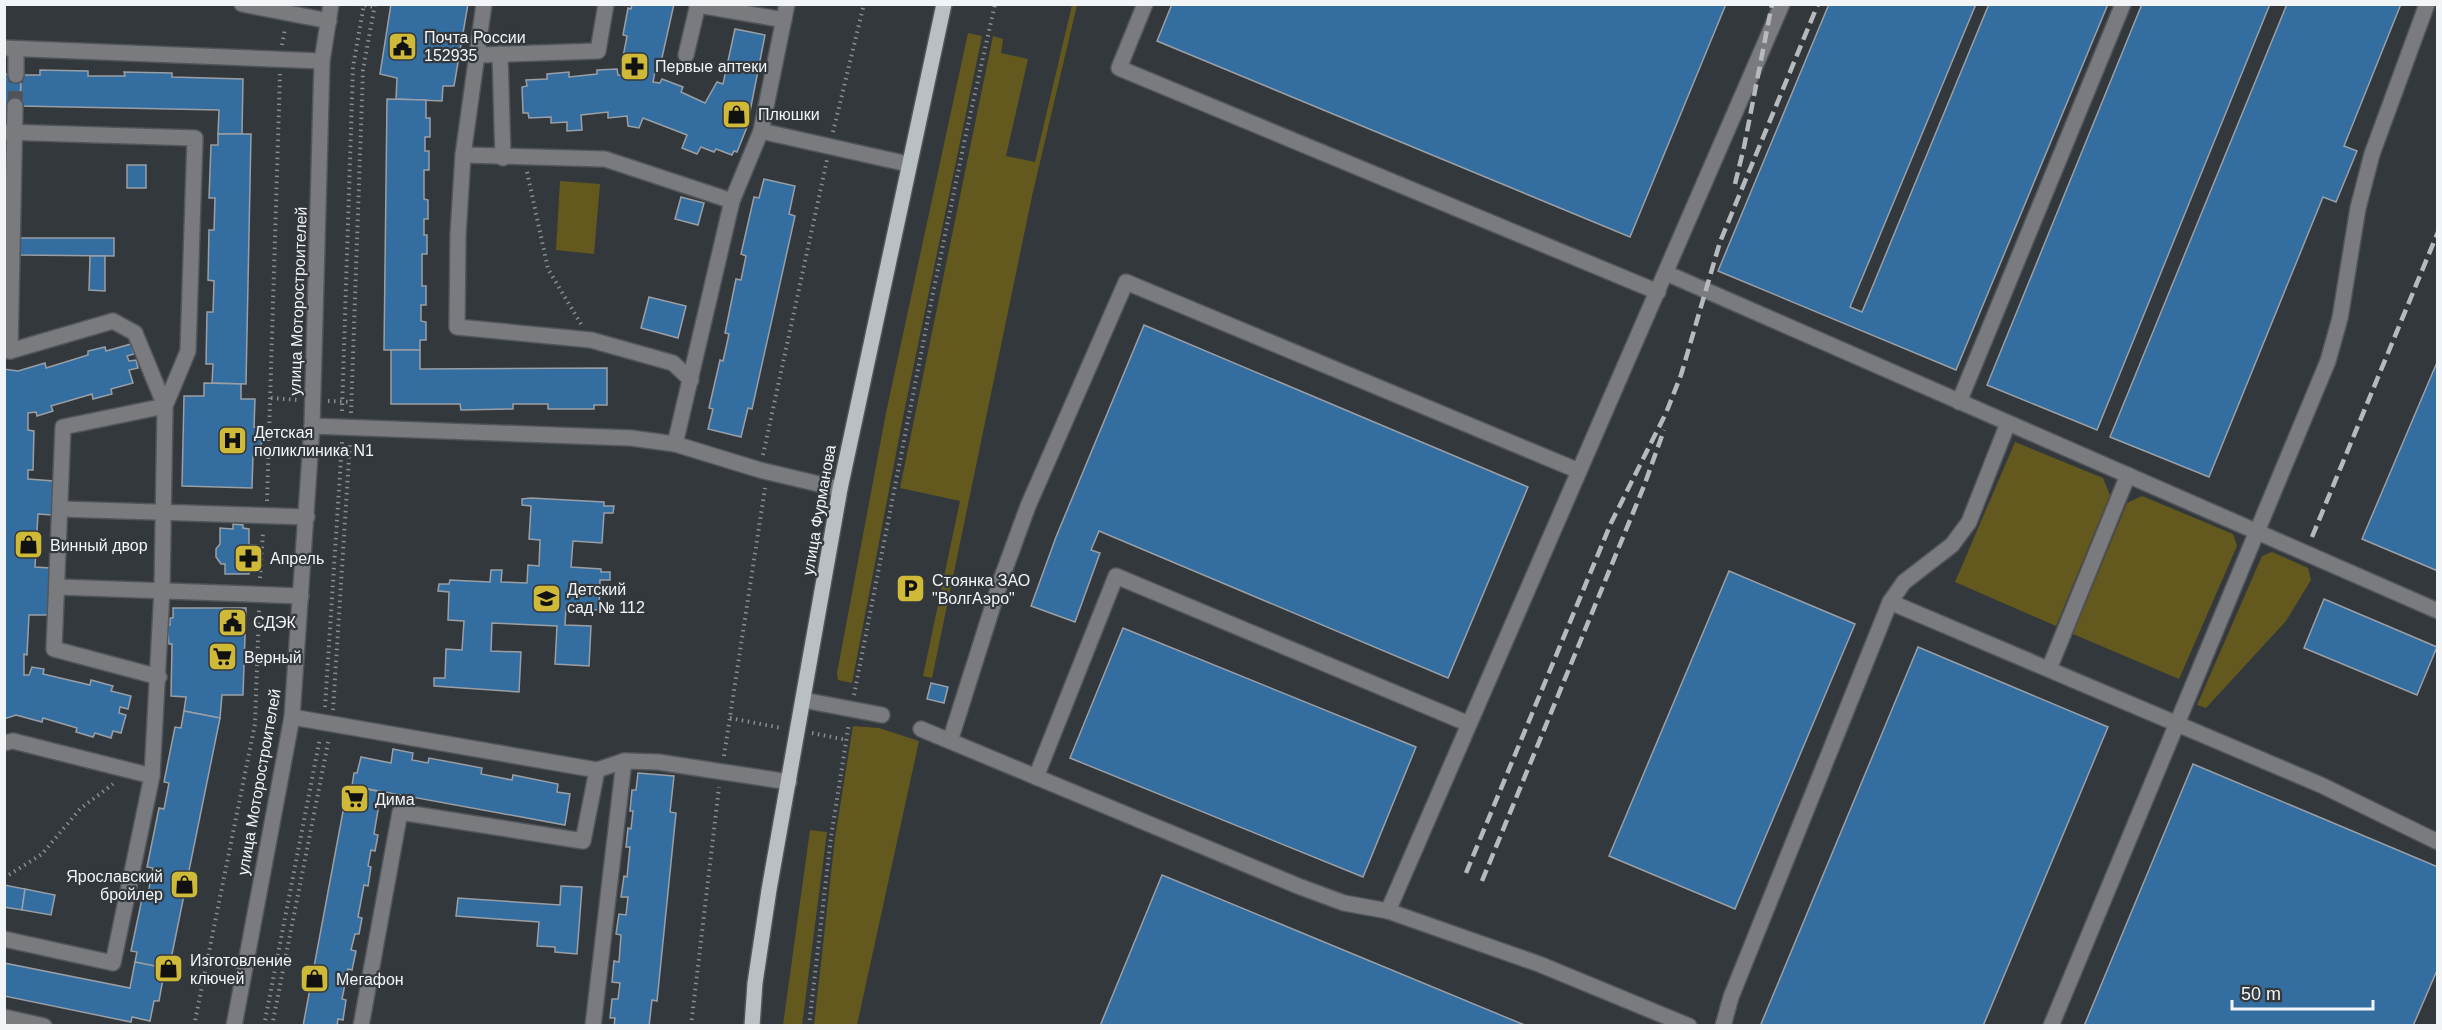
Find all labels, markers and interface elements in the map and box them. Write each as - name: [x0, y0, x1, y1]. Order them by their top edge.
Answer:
- place label: Почта России 152935: [424, 29, 526, 64]
- public building icon: Почта России 152935: [387, 30, 419, 62]
- pharmacy icon: Первые аптеки: [618, 50, 650, 82]
- place label: Первые аптеки: [655, 58, 767, 75]
- shop icon: Плюшки: [721, 98, 753, 130]
- place label: Плюшки: [758, 106, 820, 123]
- street label: улица Моторостроителей: [286, 206, 310, 396]
- place label: Детская поликлиника N1: [254, 424, 374, 459]
- hospital icon: Детская поликлиника N1: [217, 425, 249, 457]
- street label: улица Фурманова: [799, 443, 839, 577]
- shop icon: Винный двор: [13, 529, 45, 561]
- place label: Винный двор: [50, 537, 148, 554]
- pharmacy icon: Апрель: [233, 542, 265, 574]
- place label: Апрель: [270, 550, 324, 567]
- place label: Стоянка ЗАО "ВолгАэро": [932, 572, 1030, 607]
- parking icon: Стоянка ЗАО "ВолгАэро": [895, 573, 927, 605]
- place label: Детский сад № 112: [567, 581, 645, 616]
- school or university icon: Детский сад № 112: [530, 582, 562, 614]
- public building icon: СДЭК: [216, 606, 248, 638]
- place label: СДЭК: [253, 614, 297, 631]
- supermarket icon: Верный: [207, 641, 239, 673]
- place label: Верный: [244, 649, 302, 666]
- street label: улица Моторостроителей: [234, 687, 284, 877]
- supermarket icon: Дима: [338, 783, 370, 815]
- place label: Дима: [375, 791, 415, 808]
- place label: Ярославский бройлер: [66, 868, 163, 903]
- shop icon: Ярославский бройлер: [168, 869, 200, 901]
- place label: Изготовление ключей: [190, 952, 292, 987]
- shop icon: Изготовление ключей: [153, 953, 185, 985]
- shop icon: Мегафон: [299, 963, 331, 995]
- place label: Мегафон: [336, 971, 404, 988]
- scale bar: [2232, 973, 2373, 1011]
- text: 50 m: [2241, 984, 2281, 1004]

